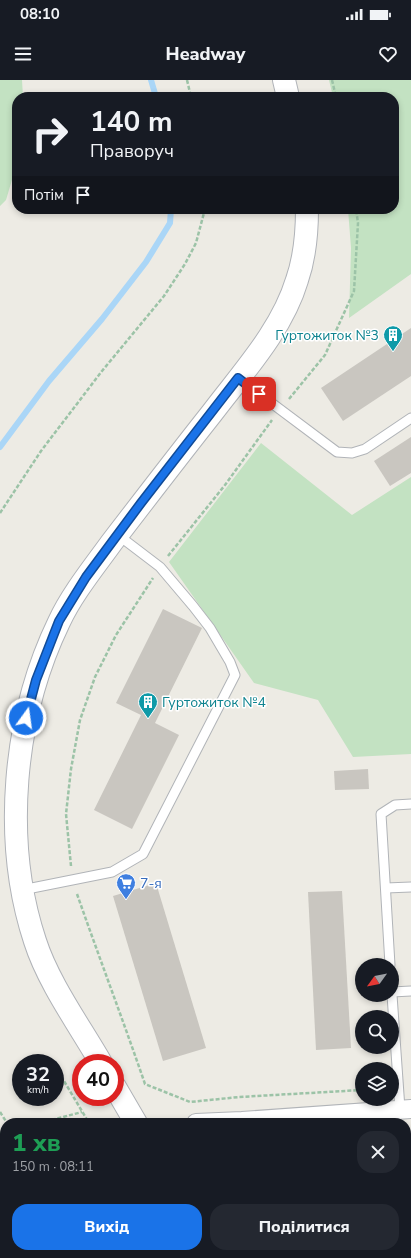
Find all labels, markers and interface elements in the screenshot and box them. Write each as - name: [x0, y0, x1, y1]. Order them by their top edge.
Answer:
- text: 08:10: [20, 4, 60, 24]
- text: Headway: [166, 42, 245, 66]
- icon: menu: [12, 43, 34, 65]
- icon: heart: [377, 43, 399, 65]
- text: 140 m: [90, 103, 173, 141]
- icon: right: [24, 108, 76, 160]
- text: Праворуч: [90, 139, 174, 163]
- icon: arrive: [72, 184, 94, 206]
- text: Потім: [24, 185, 64, 205]
- building icon: Гуртожиток №3: [382, 324, 404, 352]
- place label: Гуртожиток №3: [275, 326, 379, 345]
- pin: [242, 377, 276, 411]
- icon: arrive: [248, 383, 270, 405]
- building icon: Гуртожиток №4: [137, 691, 159, 719]
- place label: Гуртожиток №4: [162, 693, 266, 712]
- position arrow: [5, 697, 47, 739]
- supermarket icon: 7-я: [115, 872, 137, 900]
- place label: 7-я: [140, 874, 162, 893]
- north arrow: [355, 958, 399, 1002]
- map controls: [355, 958, 399, 1106]
- button: search: [355, 1010, 399, 1054]
- speed limit sign: 40: [72, 1054, 124, 1106]
- text: 32: [26, 1061, 50, 1088]
- button: layers: [355, 1062, 399, 1106]
- text: km/h: [27, 1083, 49, 1097]
- text: 1 хв: [12, 1127, 61, 1159]
- button: close: [357, 1131, 399, 1173]
- text: 150 m · 08:11: [12, 1158, 94, 1176]
- button: Вихід: [12, 1204, 202, 1250]
- button: Поділитися: [210, 1204, 399, 1250]

